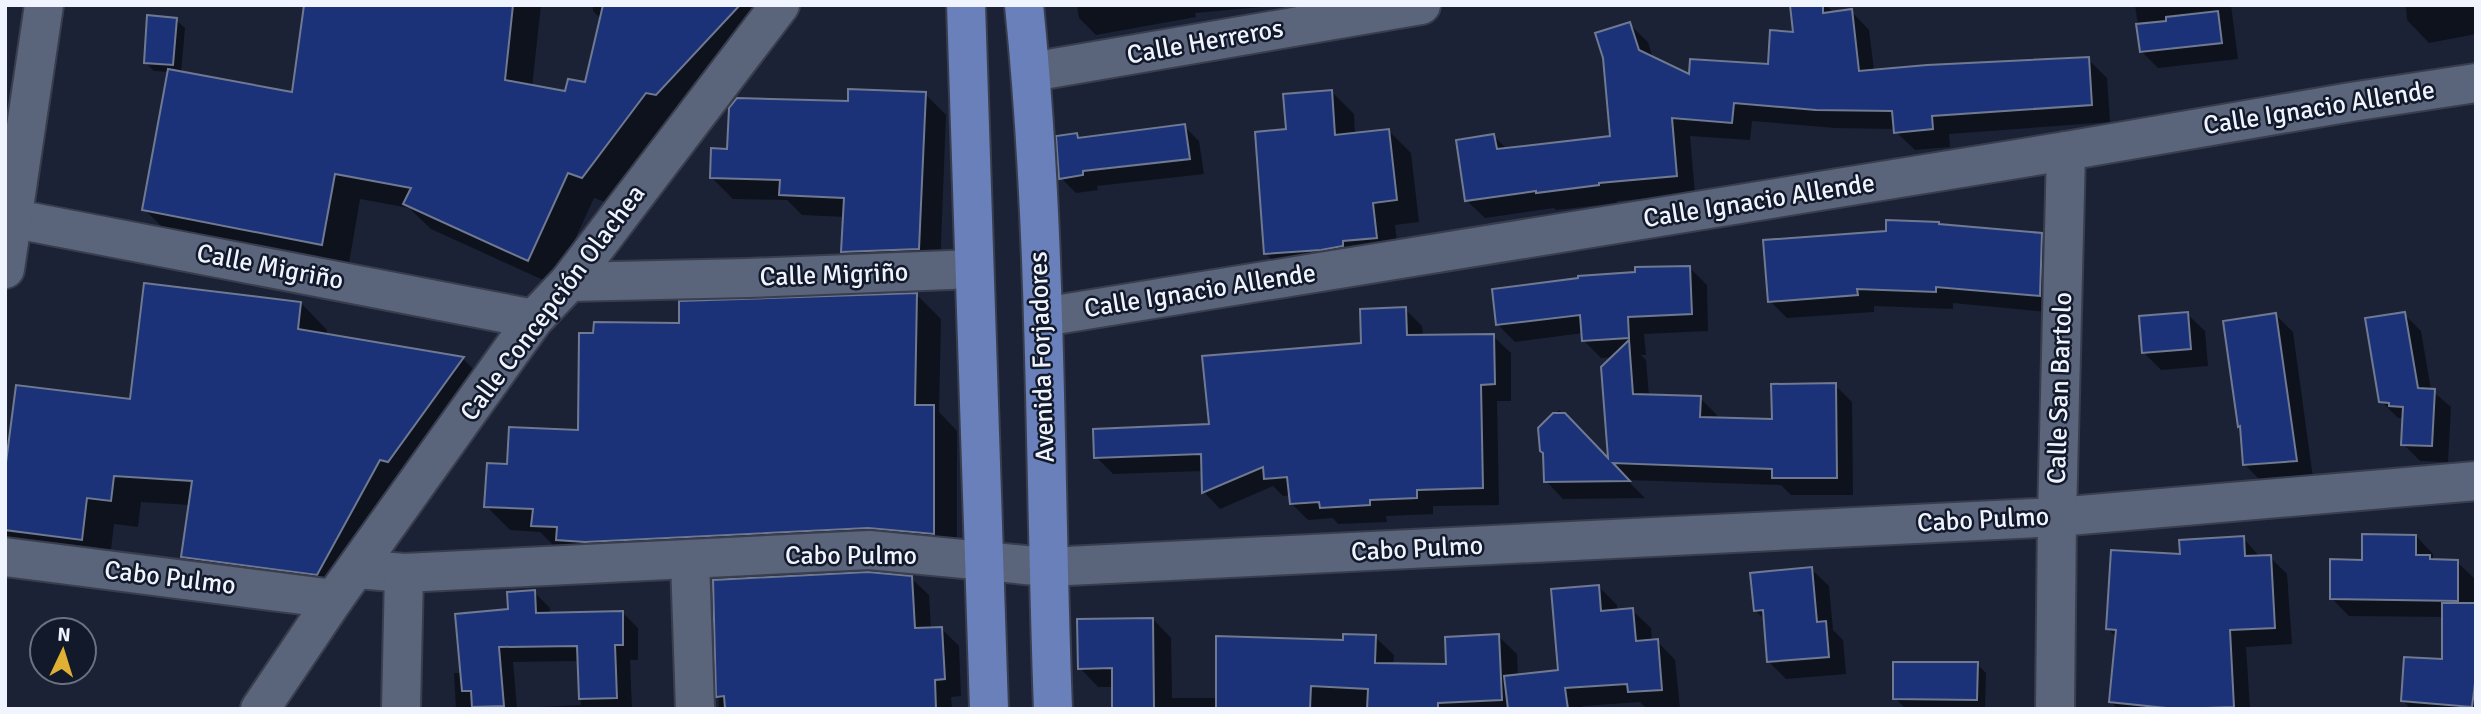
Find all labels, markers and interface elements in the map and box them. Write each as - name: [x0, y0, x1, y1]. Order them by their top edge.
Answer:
- street label: Calle Herreros: [1124, 12, 1286, 72]
- street label: Calle Ignacio Allende: [2201, 74, 2437, 142]
- street label: Calle Ignacio Allende: [1641, 167, 1877, 235]
- street label: Calle Concepción Olachea: [454, 178, 652, 428]
- street label: Calle Migriño: [194, 237, 346, 297]
- street label: Avenida Forjadores: [1022, 251, 1062, 463]
- street label: Calle Migriño: [759, 256, 909, 294]
- street label: Calle Ignacio Allende: [1082, 257, 1318, 325]
- street label: Calle San Bartolo: [2041, 292, 2079, 484]
- street label: Cabo Pulmo: [1916, 501, 2050, 539]
- street label: Cabo Pulmo: [1350, 530, 1484, 568]
- street label: Cabo Pulmo: [785, 540, 917, 572]
- street label: Cabo Pulmo: [102, 554, 238, 602]
- north arrow: [28, 616, 98, 686]
- text: N: [57, 623, 72, 647]

